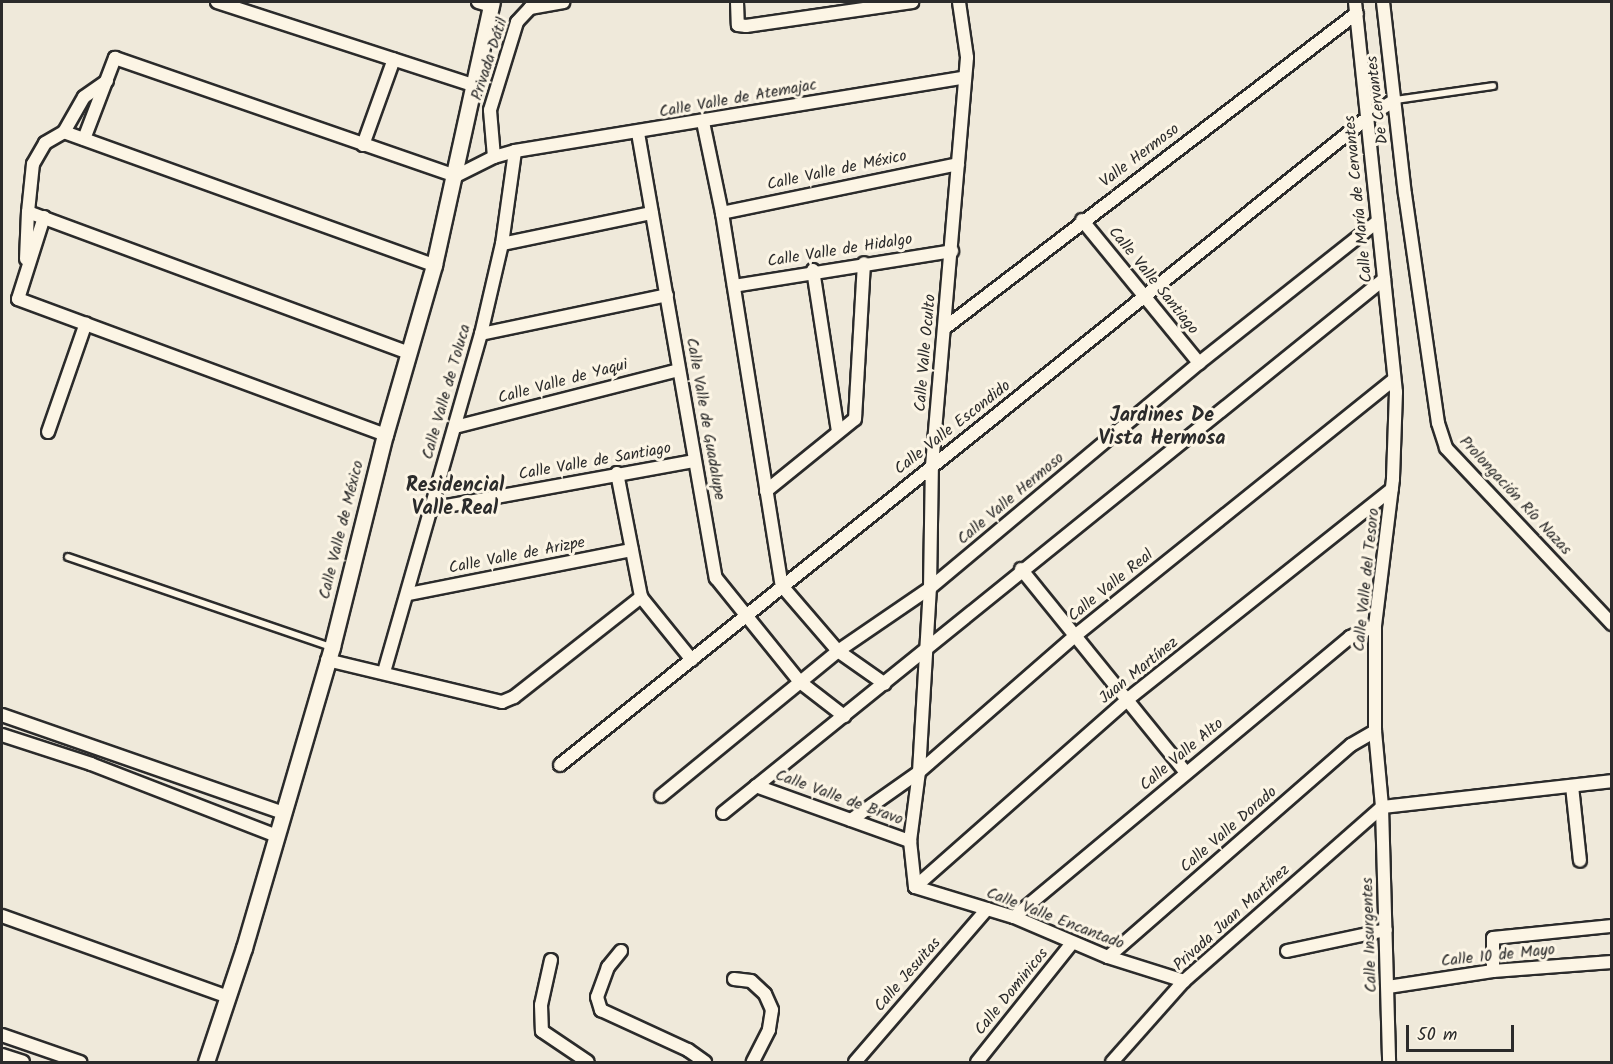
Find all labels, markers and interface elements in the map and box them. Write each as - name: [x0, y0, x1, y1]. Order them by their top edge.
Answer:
- street label: Privada Dátil: [468, 15, 512, 103]
- street label: De Cervantes: [1363, 55, 1393, 145]
- street label: Calle Valle de Atemajac: [658, 76, 818, 122]
- street label: Calle María de Cervantes: [1341, 114, 1377, 284]
- street label: Valle Hermoso: [1096, 120, 1184, 192]
- street label: Calle Valle de México: [765, 147, 909, 195]
- street label: Calle Valle Santiago: [1104, 223, 1202, 339]
- street label: Calle Valle de Hidalgo: [766, 230, 914, 272]
- street label: Calle Valle Oculto: [911, 293, 941, 413]
- street label: Calle Valle de Toluca: [419, 322, 475, 462]
- street label: Calle Valle de Guadalupe: [681, 336, 729, 502]
- street label: Calle Valle de Yaqui: [496, 355, 630, 409]
- street label: Calle Valle Escondido: [891, 377, 1015, 479]
- district label: Jardines De Vista Hermosa: [1098, 404, 1226, 451]
- street label: Prolongación Río Nazas: [1455, 433, 1575, 559]
- street label: Calle Valle de Santiago: [517, 439, 673, 485]
- street label: Calle Valle Hermoso: [954, 449, 1068, 549]
- street label: Calle Valle de México: [315, 459, 369, 601]
- district label: Residencial Valle Real: [406, 474, 504, 521]
- street label: Calle Valle del Tesoro: [1350, 507, 1384, 653]
- street label: Calle Valle de Arizpe: [447, 533, 587, 579]
- street label: Calle Valle Real: [1065, 546, 1157, 626]
- street label: Juan Martínez: [1096, 633, 1182, 709]
- street label: Calle Valle Alto: [1136, 715, 1228, 795]
- street label: Calle Valle de Bravo: [772, 766, 906, 830]
- street label: Calle Valle Dorado: [1177, 783, 1281, 877]
- street label: Privada Juan Martínez: [1170, 861, 1294, 975]
- street label: Calle Insurgentes: [1358, 877, 1382, 993]
- street label: Calle Valle Encantado: [983, 884, 1127, 954]
- street label: Calle Jesuitas: [871, 934, 945, 1016]
- street label: Calle 10 de Mayo: [1440, 940, 1556, 972]
- street label: Calle Dominicos: [971, 945, 1053, 1039]
- scale bar: [1409, 1013, 1517, 1051]
- text: 50 m: [1417, 1021, 1457, 1050]

